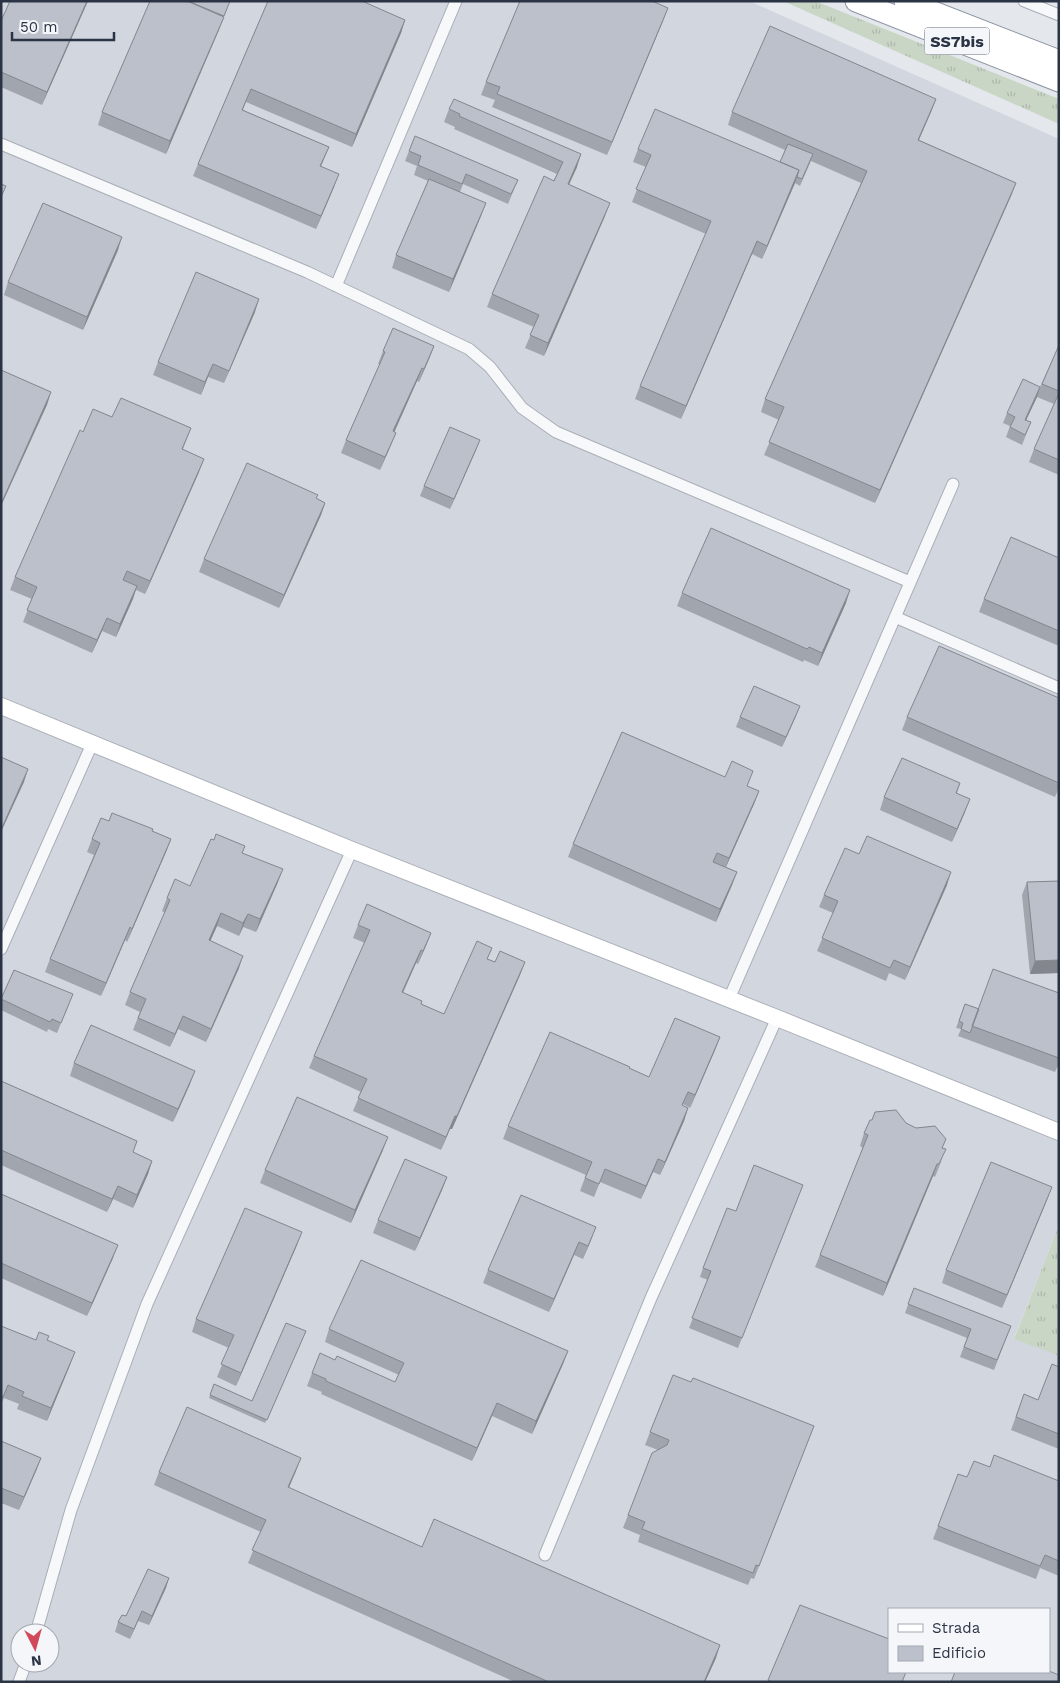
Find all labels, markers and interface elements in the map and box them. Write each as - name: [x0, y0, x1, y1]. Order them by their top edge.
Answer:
- scale bar: [12, 10, 115, 42]
- text: 50 m: [20, 18, 57, 36]
- road number: SS7bis: [924, 27, 990, 54]
- legend: [888, 1608, 1050, 1673]
- text: Strada: [932, 1619, 981, 1637]
- north arrow: [10, 1623, 60, 1673]
- text: Edificio: [932, 1644, 986, 1662]
- text: N: [30, 1652, 42, 1669]

